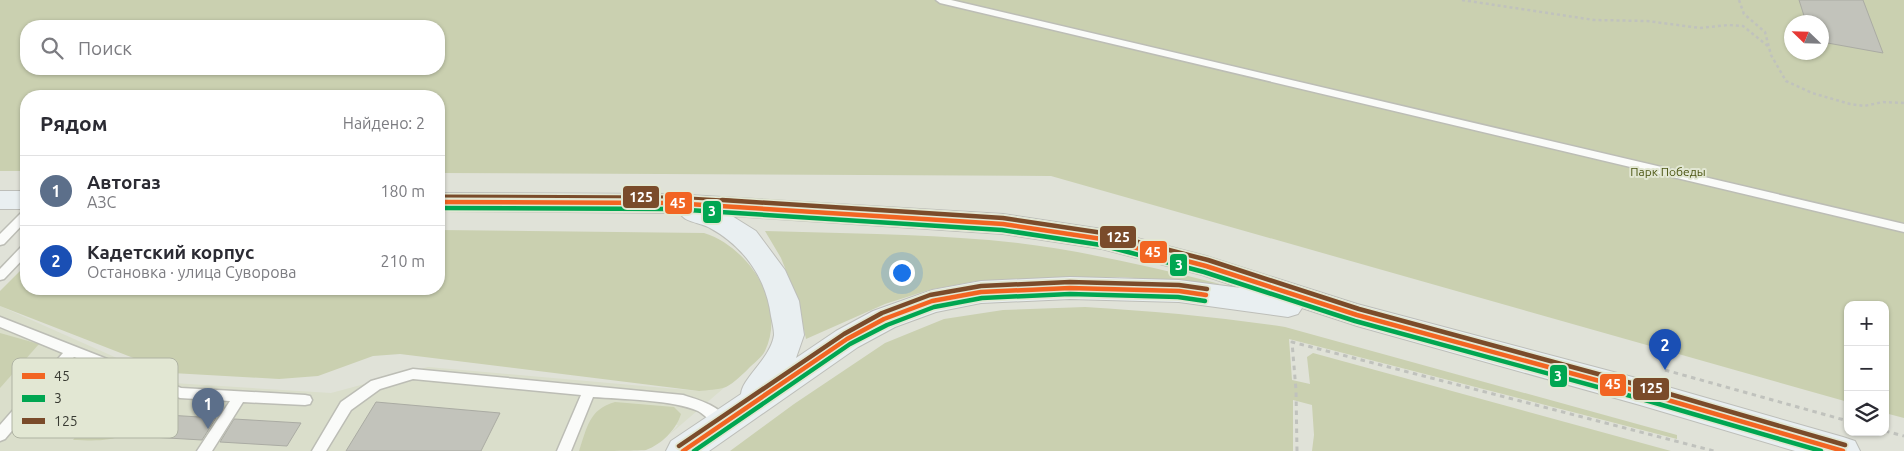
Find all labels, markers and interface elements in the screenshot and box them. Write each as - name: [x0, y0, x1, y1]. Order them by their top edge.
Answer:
- north arrow: [1784, 15, 1829, 60]
- search box: [20, 20, 445, 75]
- icon: search: [38, 34, 66, 62]
- text: Поиск: [78, 37, 132, 59]
- text: Рядом: [40, 111, 108, 135]
- text: Найдено: 2: [343, 114, 425, 132]
- park label: Парк Победы: [1630, 165, 1706, 178]
- text: Автогаз: [87, 171, 161, 193]
- text: 1: [51, 182, 61, 200]
- text: 180 m: [380, 182, 425, 200]
- line badge: 125: [622, 185, 660, 209]
- text: 125: [629, 189, 653, 205]
- line badge: 45: [664, 191, 693, 215]
- text: АЗС: [87, 193, 116, 211]
- text: 45: [670, 195, 686, 211]
- line badge: 3: [702, 200, 722, 224]
- text: 3: [708, 203, 716, 219]
- line badge: 125: [1099, 225, 1137, 249]
- text: 125: [1106, 229, 1130, 245]
- line badge: 45: [1139, 240, 1168, 264]
- text: Кадетский корпус: [87, 241, 254, 263]
- text: 45: [1145, 244, 1161, 260]
- text: 2: [51, 252, 61, 270]
- text: 210 m: [380, 252, 425, 270]
- line badge: 3: [1169, 253, 1188, 277]
- text: 3: [1175, 257, 1183, 273]
- your location: [889, 260, 915, 286]
- text: Остановка · улица Суворова: [87, 263, 297, 281]
- map controls: [1844, 301, 1889, 436]
- button: +: [1844, 301, 1889, 346]
- pin: 2: [1649, 329, 1681, 370]
- button: −: [1844, 346, 1889, 391]
- legend: [12, 358, 178, 438]
- line badge: 3: [1549, 364, 1568, 388]
- text: 45: [54, 368, 70, 384]
- text: 3: [1554, 368, 1562, 384]
- line badge: 45: [1599, 373, 1627, 397]
- text: 45: [1605, 376, 1621, 392]
- line badge: 125: [1632, 377, 1670, 401]
- text: 125: [1639, 380, 1663, 396]
- pin: 1: [192, 388, 224, 429]
- text: 3: [54, 390, 62, 406]
- button: layers: [1844, 391, 1889, 436]
- text: 125: [54, 413, 78, 429]

